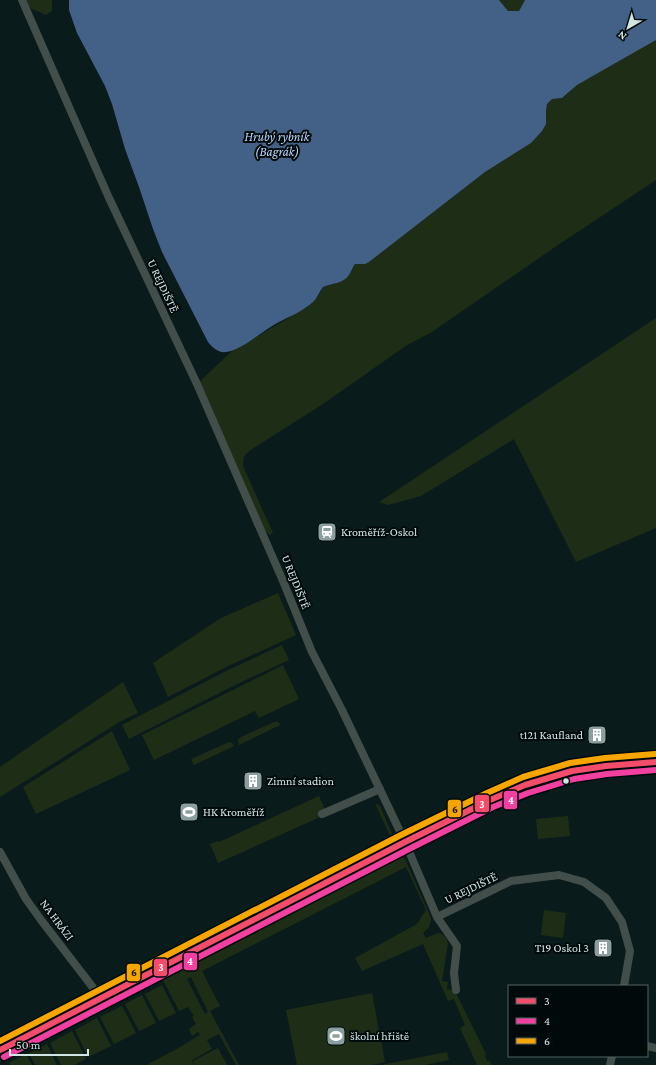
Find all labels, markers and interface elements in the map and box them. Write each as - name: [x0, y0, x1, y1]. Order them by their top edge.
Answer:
- north arrow: [608, 8, 648, 48]
- text: N: [615, 29, 628, 43]
- water label: Hrubý rybník (Bagrák): [245, 129, 311, 160]
- street label: U REJDIŠTĚ: [145, 257, 182, 315]
- station icon: Kroměříž-Oskol: [316, 521, 338, 543]
- place label: Kroměříž-Oskol: [341, 525, 417, 539]
- street label: U REJDIŠTĚ: [279, 553, 313, 612]
- building icon: t121 Kaufland: [586, 724, 608, 746]
- place label: t121 Kaufland: [520, 728, 584, 742]
- building icon: Zimní stadion: [242, 770, 264, 792]
- place label: Zimní stadion: [267, 774, 334, 788]
- unlabelled marker: [561, 776, 571, 786]
- line badge: 4: [503, 790, 518, 810]
- line badge: 3: [474, 794, 490, 813]
- text: 4: [508, 794, 514, 806]
- text: 3: [479, 798, 485, 810]
- line badge: 6: [447, 799, 462, 818]
- sports icon: HK Kroměříž: [178, 801, 200, 823]
- text: 6: [452, 803, 458, 815]
- place label: HK Kroměříž: [203, 805, 264, 819]
- street label: U REJDIŠTĚ: [442, 869, 500, 907]
- street label: NA HRÁZI: [37, 897, 77, 944]
- building icon: T19 Oskol 3: [592, 937, 614, 959]
- place label: T19 Oskol 3: [535, 941, 589, 955]
- line badge: 4: [183, 952, 198, 971]
- text: 4: [187, 955, 193, 967]
- line badge: 3: [153, 958, 168, 977]
- text: 3: [158, 961, 164, 973]
- line badge: 6: [126, 963, 141, 982]
- text: 6: [131, 966, 137, 978]
- legend: [508, 985, 648, 1057]
- text: 3: [544, 994, 550, 1008]
- text: 4: [544, 1014, 550, 1028]
- sports icon: školní hřiště: [325, 1025, 347, 1047]
- place label: školní hřiště: [350, 1029, 409, 1043]
- scale bar: [10, 1031, 88, 1057]
- text: 6: [544, 1034, 550, 1048]
- text: 50 m: [16, 1038, 41, 1052]

